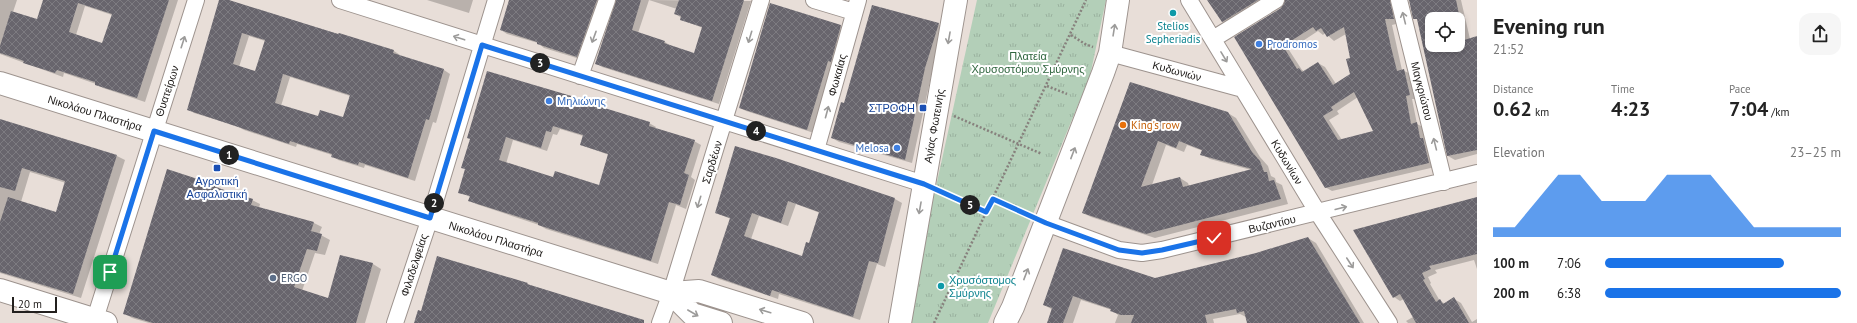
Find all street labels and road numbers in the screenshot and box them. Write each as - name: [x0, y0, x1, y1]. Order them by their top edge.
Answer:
- street label: Φωκαίας: [825, 52, 849, 98]
- street label: Κυδωνιών: [1151, 58, 1203, 84]
- street label: Μαγκριώτου: [1408, 60, 1436, 122]
- street label: Θυατείρων: [152, 63, 182, 118]
- street label: Αγίας Φωτεινής: [921, 88, 947, 164]
- street label: Νικολάου Πλαστήρα: [46, 92, 144, 134]
- street label: Κυδωνίων: [1268, 137, 1306, 187]
- street label: Σαρδέων: [699, 138, 725, 185]
- street label: Βυζαντίου: [1247, 212, 1297, 236]
- street label: Νικολάου Πλαστήρα: [447, 218, 545, 260]
- street label: Φιλαδελφείας: [397, 232, 431, 298]

